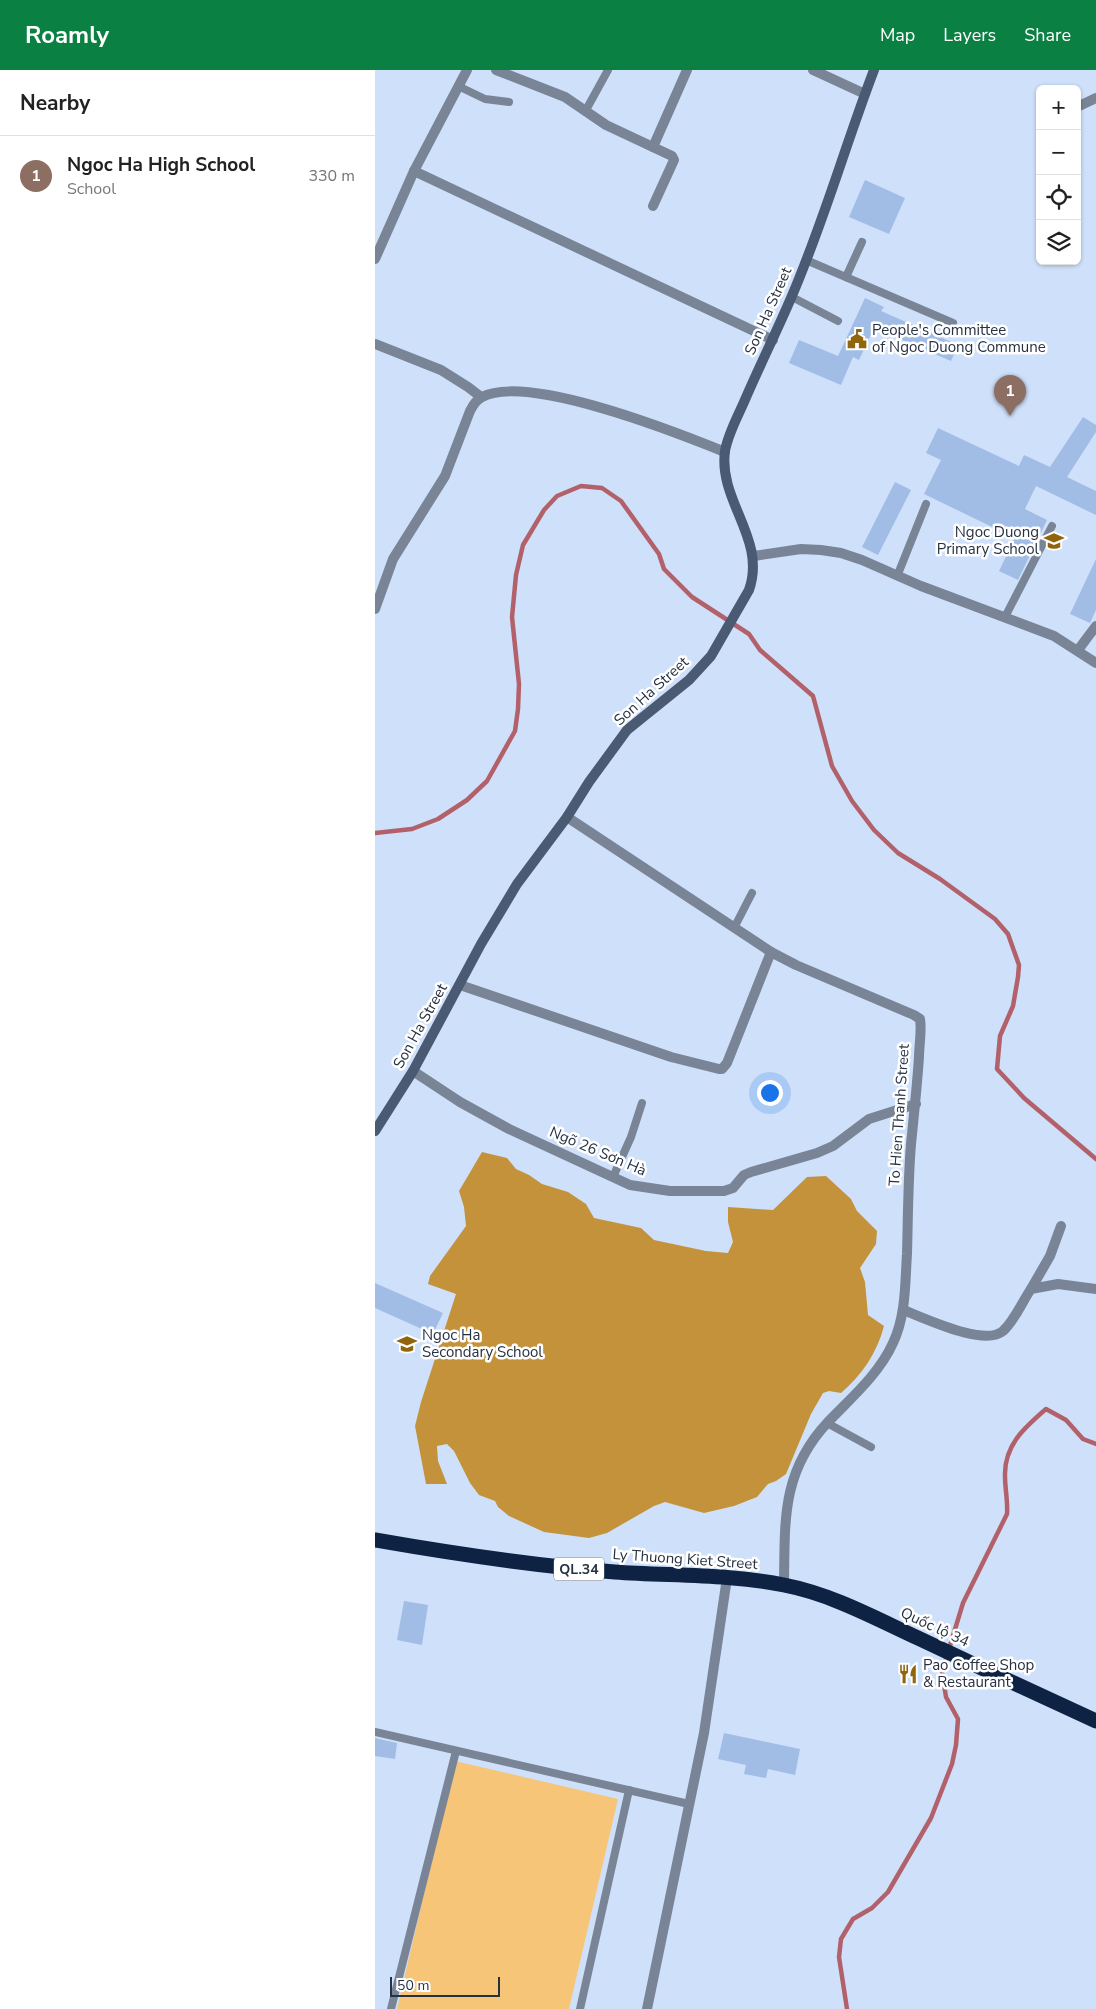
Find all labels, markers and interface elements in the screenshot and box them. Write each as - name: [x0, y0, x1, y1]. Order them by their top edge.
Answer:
- text: Roamly: [25, 19, 109, 51]
- text: Map: [880, 23, 915, 47]
- text: Layers: [943, 23, 996, 47]
- text: Share: [1024, 23, 1071, 47]
- map controls: [1036, 85, 1081, 265]
- button: +: [1036, 85, 1081, 130]
- text: Nearby: [20, 89, 90, 117]
- button: −: [1036, 130, 1081, 175]
- text: Ngoc Ha High School: [67, 152, 255, 178]
- text: 1: [31, 165, 41, 187]
- text: 330 m: [308, 165, 355, 187]
- button: locate: [1036, 175, 1081, 220]
- text: School: [67, 178, 116, 200]
- button: layers: [1036, 220, 1081, 265]
- street label: Son Ha Street: [740, 263, 797, 358]
- place label: People's Committee of Ngoc Duong Commune: [872, 320, 1046, 357]
- public building icon: People's Committee of Ngoc Duong Commune: [846, 328, 868, 350]
- pin: 1: [994, 375, 1026, 416]
- place label: Ngoc Duong Primary School: [937, 522, 1040, 559]
- school or university icon: Ngoc Duong Primary School: [1043, 530, 1065, 552]
- street label: Son Ha Street: [609, 652, 693, 730]
- street label: Son Ha Street: [388, 979, 452, 1072]
- street label: To Hien Thanh Street: [884, 1042, 914, 1187]
- your location: [757, 1080, 783, 1106]
- street label: Ngõ 26 Sơn Hà: [547, 1122, 649, 1180]
- place label: Ngoc Ha Secondary School: [422, 1325, 543, 1362]
- school or university icon: Ngoc Ha Secondary School: [396, 1333, 418, 1355]
- street label: Ly Thuong Kiet Street: [612, 1544, 759, 1574]
- road number: QL.34: [554, 1558, 604, 1580]
- street label: Quốc lộ 34: [897, 1602, 973, 1652]
- place label: Pao Coffee Shop & Restaurant: [923, 1655, 1035, 1692]
- restaurant icon: Pao Coffee Shop & Restaurant: [897, 1663, 919, 1685]
- scale bar: [390, 1974, 500, 1997]
- text: 50 m: [397, 1976, 429, 1995]

